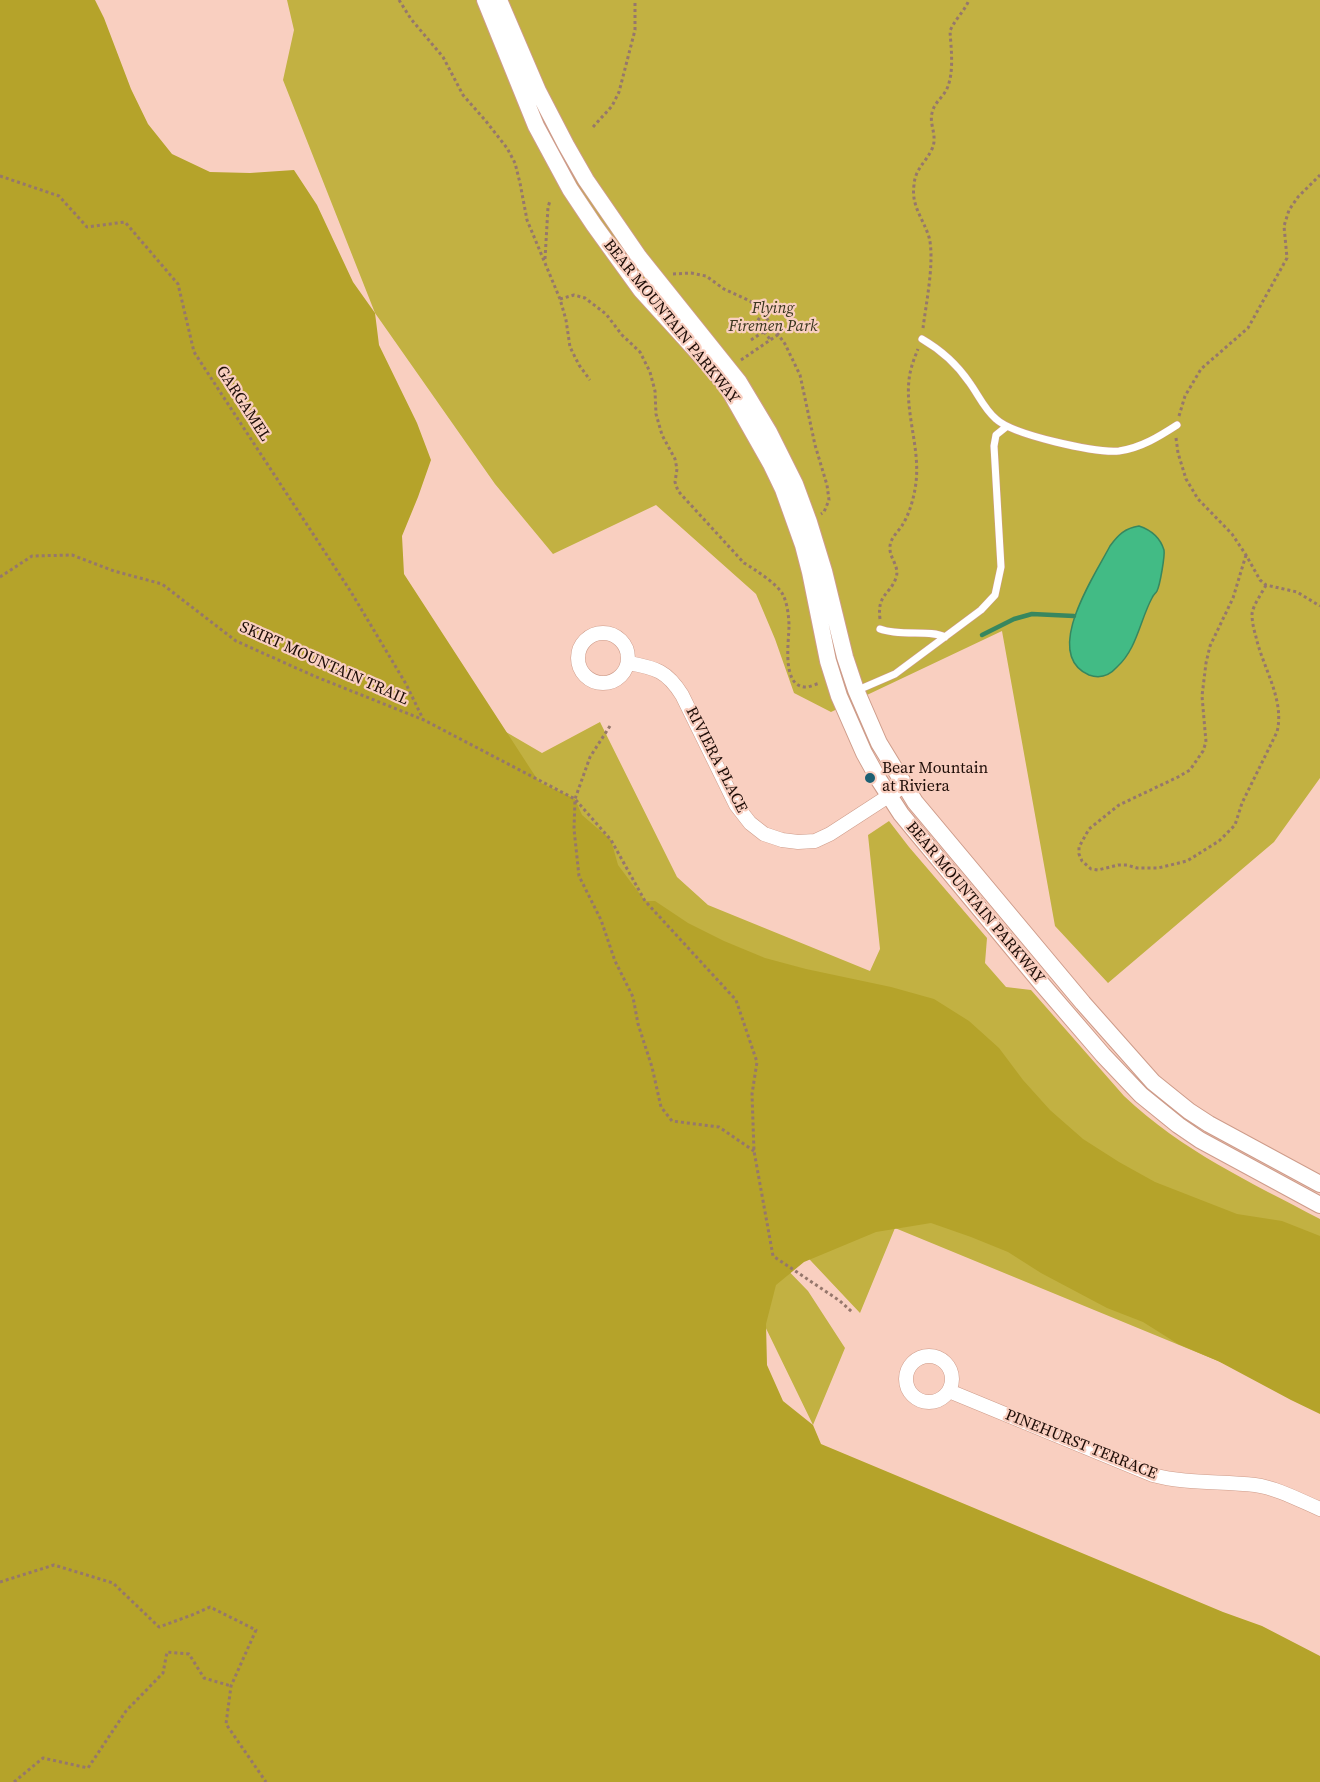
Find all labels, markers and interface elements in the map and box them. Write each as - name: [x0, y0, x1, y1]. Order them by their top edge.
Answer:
- street label: BEAR MOUNTAIN PARKWAY: [599, 236, 743, 408]
- park label: Flying Firemen Park: [728, 299, 818, 337]
- street label: GARGAMEL: [211, 363, 275, 445]
- street label: SKIRT MOUNTAIN TRAIL: [237, 618, 411, 710]
- street label: RIVIERA PLACE: [681, 704, 751, 816]
- place label: Bear Mountain at Riviera: [882, 759, 988, 797]
- marker: Bear Mountain at Riviera: [863, 771, 877, 785]
- street label: BEAR MOUNTAIN PARKWAY: [902, 818, 1048, 988]
- street label: PINEHURST TERRACE: [1002, 1406, 1160, 1484]

